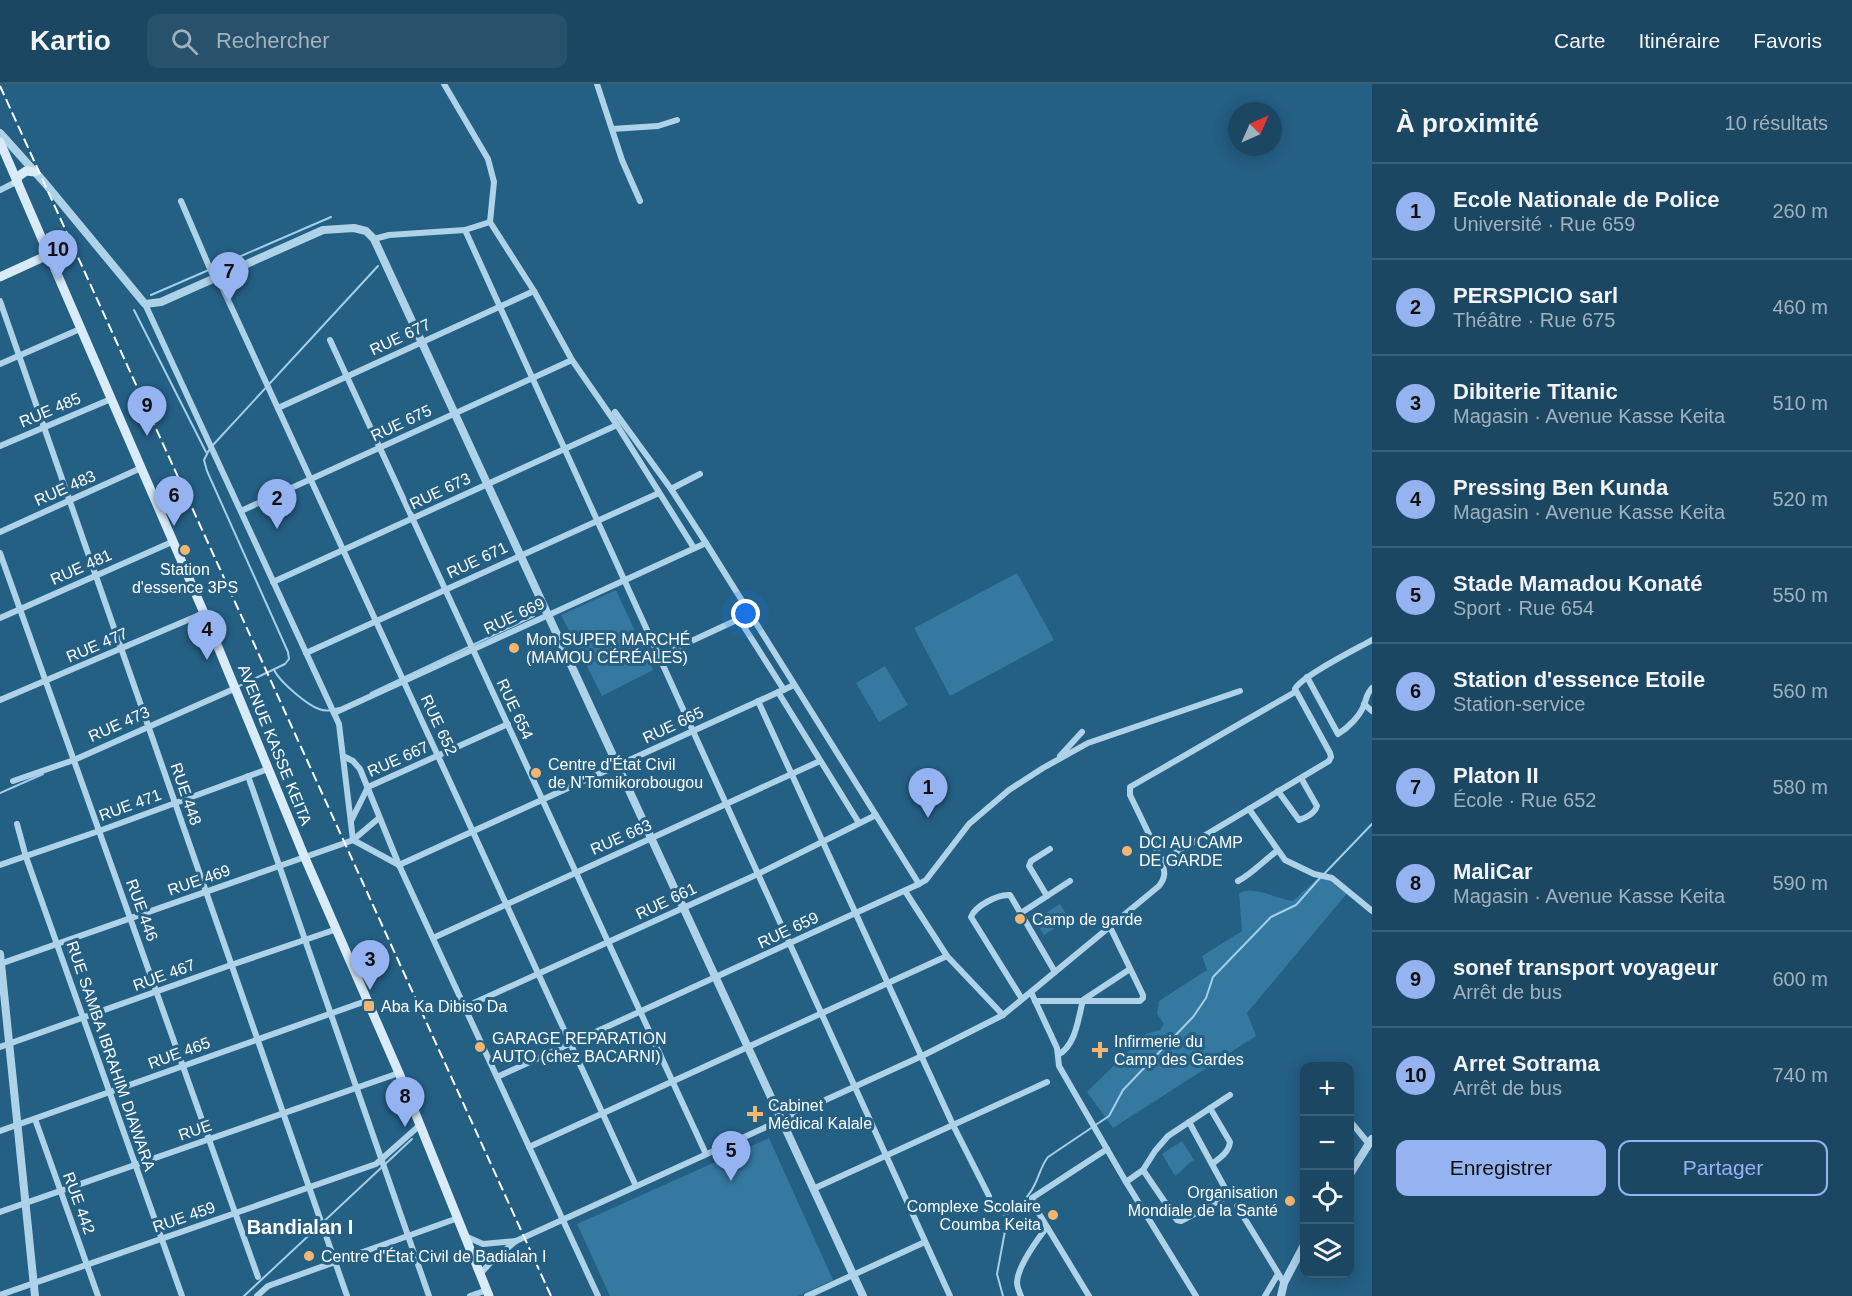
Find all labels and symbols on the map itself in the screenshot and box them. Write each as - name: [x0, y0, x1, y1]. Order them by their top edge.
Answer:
- north arrow: [1228, 102, 1282, 156]
- pin: 10: [38, 230, 78, 280]
- pin: 7: [210, 252, 248, 302]
- street label: RUE 677: [367, 316, 433, 358]
- pin: 9: [128, 386, 166, 436]
- street label: RUE 485: [17, 389, 83, 431]
- street label: RUE 675: [368, 402, 434, 444]
- street label: RUE 483: [32, 467, 98, 509]
- street label: RUE 673: [407, 470, 473, 512]
- pin: 6: [154, 476, 194, 526]
- pin: 2: [258, 480, 296, 529]
- street label: RUE 671: [444, 539, 510, 581]
- marker: Station d'essence 3PS: [178, 543, 192, 557]
- street label: RUE 481: [48, 546, 114, 588]
- place label: Station d'essence 3PS: [132, 561, 238, 596]
- street label: RUE 669: [481, 595, 547, 637]
- your location: [731, 599, 760, 628]
- pin: 4: [188, 610, 226, 660]
- street label: RUE 477: [64, 624, 130, 666]
- place label: Mon SUPER MARCHÉ (MAMOU CÉRÉALES): [526, 630, 690, 666]
- marker: Mon SUPER MARCHÉ (MAMOU CÉRÉALES): [507, 641, 521, 655]
- street label: AVENUE KASSE KEITA: [235, 662, 315, 828]
- street label: RUE 654: [494, 676, 536, 742]
- street label: RUE 652: [418, 692, 460, 758]
- street label: RUE 473: [86, 703, 152, 745]
- street label: RUE 665: [640, 704, 706, 746]
- street label: RUE 667: [365, 738, 431, 780]
- place label: Centre d'État Civil de N'Tomikorobougou: [548, 755, 703, 791]
- street label: RUE 448: [167, 761, 205, 828]
- marker: Centre d'État Civil de N'Tomikorobougou: [529, 766, 543, 780]
- pin: 1: [908, 768, 948, 818]
- street label: RUE 471: [97, 786, 164, 824]
- street label: RUE 663: [588, 816, 654, 858]
- place label: DCI AU CAMP DE GARDE: [1139, 834, 1243, 869]
- marker: DCI AU CAMP DE GARDE: [1120, 844, 1134, 858]
- street label: RUE 469: [166, 861, 233, 899]
- street label: RUE 446: [123, 877, 161, 944]
- street label: RUE 661: [633, 880, 699, 922]
- street label: RUE 659: [755, 909, 821, 951]
- place label: Camp de garde: [1032, 911, 1142, 928]
- marker: Camp de garde: [1013, 912, 1027, 926]
- street label: RUE SAMBA IBRAHIM DIAWARA: [64, 939, 159, 1174]
- pin: 3: [350, 940, 389, 990]
- street label: RUE 467: [131, 956, 198, 994]
- place label: Aba Ka Dibiso Da: [381, 998, 507, 1015]
- marker: Aba Ka Dibiso Da: [362, 999, 376, 1013]
- place label: GARAGE REPARATION AUTO (chez BACARNI): [492, 1030, 667, 1065]
- place label: Infirmerie du Camp des Gardes: [1114, 1033, 1244, 1068]
- street label: RUE 465: [146, 1034, 213, 1072]
- marker: GARAGE REPARATION AUTO (chez BACARNI): [473, 1040, 487, 1054]
- marker: Infirmerie du Camp des Gardes: [1091, 1041, 1109, 1059]
- pin: 8: [386, 1078, 424, 1127]
- place label: Cabinet Médical Kalale: [768, 1097, 872, 1132]
- marker: Cabinet Médical Kalale: [746, 1105, 764, 1123]
- street label: RUE: [176, 1116, 214, 1144]
- pin: 5: [712, 1132, 750, 1181]
- street label: RUE 442: [60, 1170, 98, 1237]
- place label: Organisation Mondiale de la Santé: [1128, 1184, 1278, 1219]
- marker: Organisation Mondiale de la Santé: [1283, 1194, 1297, 1208]
- street label: RUE 459: [151, 1198, 218, 1236]
- place label: Complexe Scolaire Coumba Keita: [907, 1198, 1041, 1233]
- marker: Complexe Scolaire Coumba Keita: [1046, 1208, 1060, 1222]
- district label: Bandialan I: [247, 1216, 353, 1238]
- place label: Centre d'État Civil de Badialan I: [321, 1247, 546, 1265]
- marker: Centre d'État Civil de Badialan I: [302, 1249, 316, 1263]

